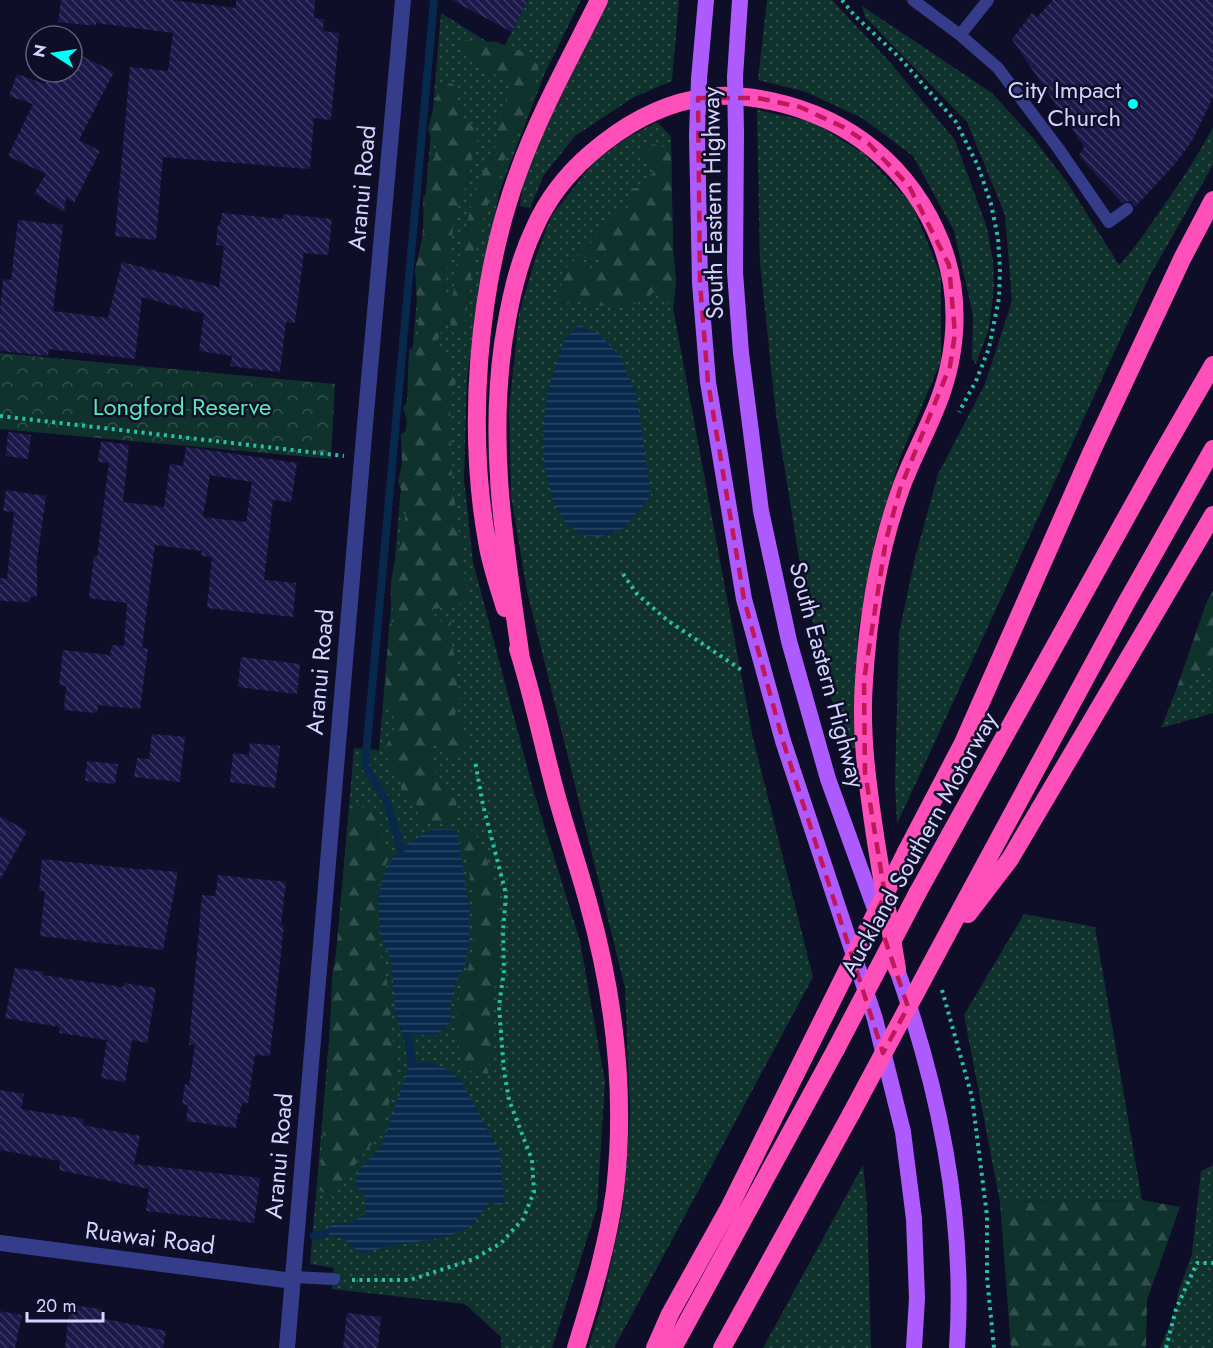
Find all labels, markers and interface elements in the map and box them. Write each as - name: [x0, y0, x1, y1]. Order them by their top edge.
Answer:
- north arrow: [24, 24, 84, 84]
- text: N: [27, 42, 52, 60]
- place label: City Impact Church: [1008, 72, 1121, 135]
- street label: South Eastern Highway: [693, 86, 732, 320]
- marker: City Impact Church: [1126, 97, 1140, 111]
- street label: Aranui Road: [339, 124, 384, 252]
- park label: Longford Reserve: [93, 389, 271, 424]
- street label: South Eastern Highway: [780, 558, 875, 792]
- street label: Aranui Road: [297, 608, 342, 736]
- street label: Auckland Southern Motorway: [831, 705, 1006, 982]
- street label: Aranui Road: [256, 1092, 301, 1220]
- street label: Ruawai Road: [83, 1212, 217, 1263]
- scale bar: [27, 1285, 104, 1323]
- text: 20 m: [36, 1293, 76, 1319]

